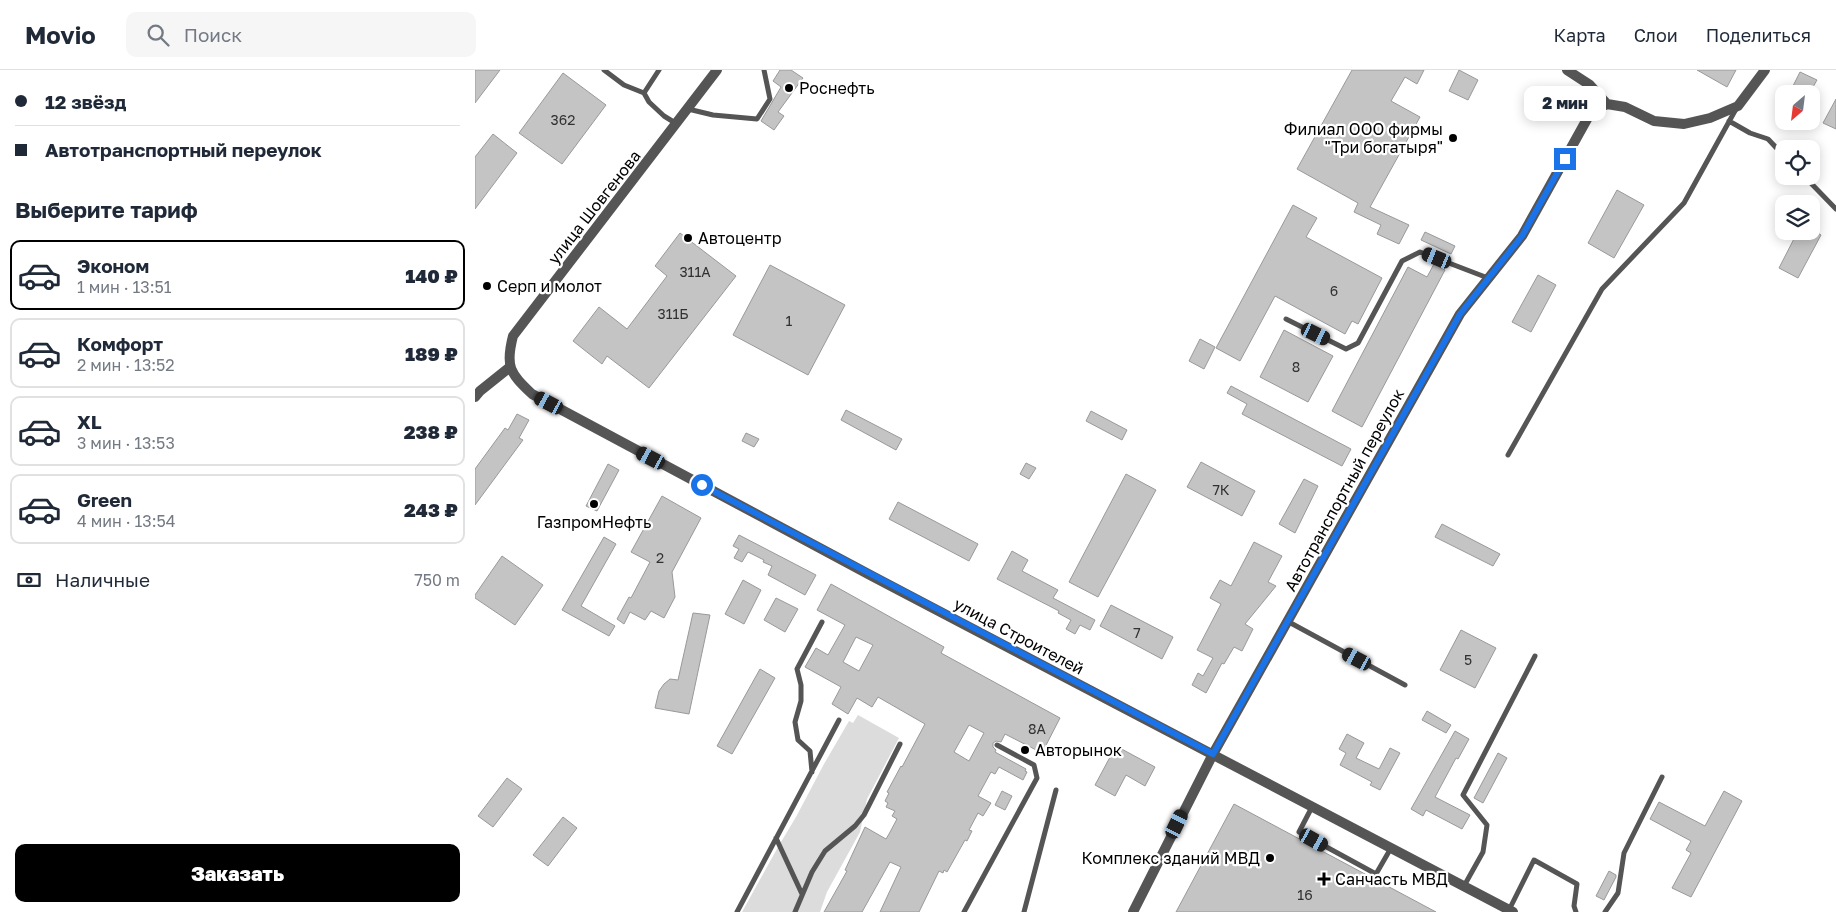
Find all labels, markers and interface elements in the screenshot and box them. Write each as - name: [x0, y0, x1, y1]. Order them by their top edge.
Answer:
- search box: [126, 12, 476, 57]
- text: Movio: [25, 20, 96, 49]
- icon: search: [144, 21, 172, 49]
- text: Поиск: [184, 23, 242, 46]
- text: Карта: [1554, 24, 1606, 46]
- text: Слои: [1634, 24, 1678, 46]
- text: Поделиться: [1706, 24, 1811, 46]
- place label: Роснефть: [799, 78, 875, 98]
- marker: Роснефть: [783, 82, 795, 94]
- north arrow: [1775, 85, 1820, 130]
- map controls: [1775, 85, 1820, 240]
- callout: 2 мин: [1524, 87, 1606, 122]
- text: 12 звёзд: [45, 90, 126, 113]
- text: 2 мин: [1542, 93, 1588, 113]
- house number: 362: [551, 111, 575, 128]
- place label: Филиал ООО фирмы "Три богатыря": [1284, 119, 1443, 157]
- marker: Филиал ООО фирмы "Три богатыря": [1447, 132, 1459, 144]
- text: Автотранспортный переулок: [45, 138, 322, 161]
- button: locate: [1775, 140, 1820, 185]
- street label: улица Шовгенова: [543, 146, 645, 268]
- route end: [1554, 148, 1576, 170]
- button: layers: [1775, 195, 1820, 240]
- text: Выберите тариф: [15, 196, 198, 223]
- place label: Автоцентр: [698, 228, 782, 248]
- marker: Автоцентр: [682, 232, 694, 244]
- car: [1420, 245, 1453, 271]
- icon: car: [17, 253, 62, 298]
- text: Эконом: [77, 254, 149, 277]
- house number: 311А: [679, 263, 711, 280]
- text: 140 ₽: [405, 264, 458, 287]
- place label: Серп и молот: [497, 276, 602, 296]
- text: 1 мин · 13:51: [77, 277, 172, 297]
- marker: Серп и молот: [481, 280, 493, 292]
- house number: 6: [1330, 282, 1338, 299]
- house number: 311Б: [657, 305, 689, 322]
- house number: 1: [786, 312, 793, 329]
- car: [1299, 321, 1332, 347]
- icon: car: [17, 331, 62, 376]
- text: Комфорт: [77, 332, 163, 355]
- text: 189 ₽: [405, 342, 458, 365]
- text: 2 мин · 13:52: [77, 355, 175, 375]
- house number: 8: [1292, 358, 1300, 375]
- street label: Автотранспортный переулок: [1280, 385, 1408, 595]
- car: [532, 389, 565, 417]
- icon: car: [17, 409, 62, 454]
- text: XL: [77, 410, 102, 433]
- text: 238 ₽: [404, 420, 458, 443]
- text: 3 мин · 13:53: [77, 433, 175, 453]
- car: [634, 444, 667, 472]
- route start: [691, 474, 713, 496]
- house number: 7К: [1212, 481, 1230, 498]
- icon: car: [17, 487, 62, 532]
- text: Green: [77, 488, 132, 511]
- text: 243 ₽: [404, 498, 458, 521]
- marker: ГазпромНефть: [588, 498, 600, 510]
- text: 4 мин · 13:54: [77, 511, 176, 531]
- place label: ГазпромНефть: [537, 512, 651, 532]
- house number: 2: [656, 549, 664, 566]
- icon: cash: [15, 566, 43, 594]
- text: Наличные: [55, 568, 150, 591]
- text: 750 m: [414, 570, 460, 590]
- street label: улица Строителей: [951, 593, 1087, 679]
- house number: 7: [1133, 624, 1141, 641]
- car: [1340, 645, 1373, 673]
- house number: 5: [1464, 651, 1472, 668]
- house number: 8А: [1028, 720, 1047, 737]
- place label: Авторынок: [1035, 740, 1122, 760]
- marker: Авторынок: [1019, 744, 1031, 756]
- car: [1163, 807, 1190, 841]
- car: [1297, 826, 1330, 854]
- button: Заказать: [15, 844, 460, 902]
- place label: Комплекс зданий МВД: [1081, 848, 1260, 868]
- marker: Комплекс зданий МВД: [1264, 852, 1276, 864]
- place label: Санчасть МВД: [1335, 869, 1448, 889]
- marker: Санчасть МВД: [1317, 872, 1331, 886]
- house number: 16: [1297, 886, 1313, 903]

